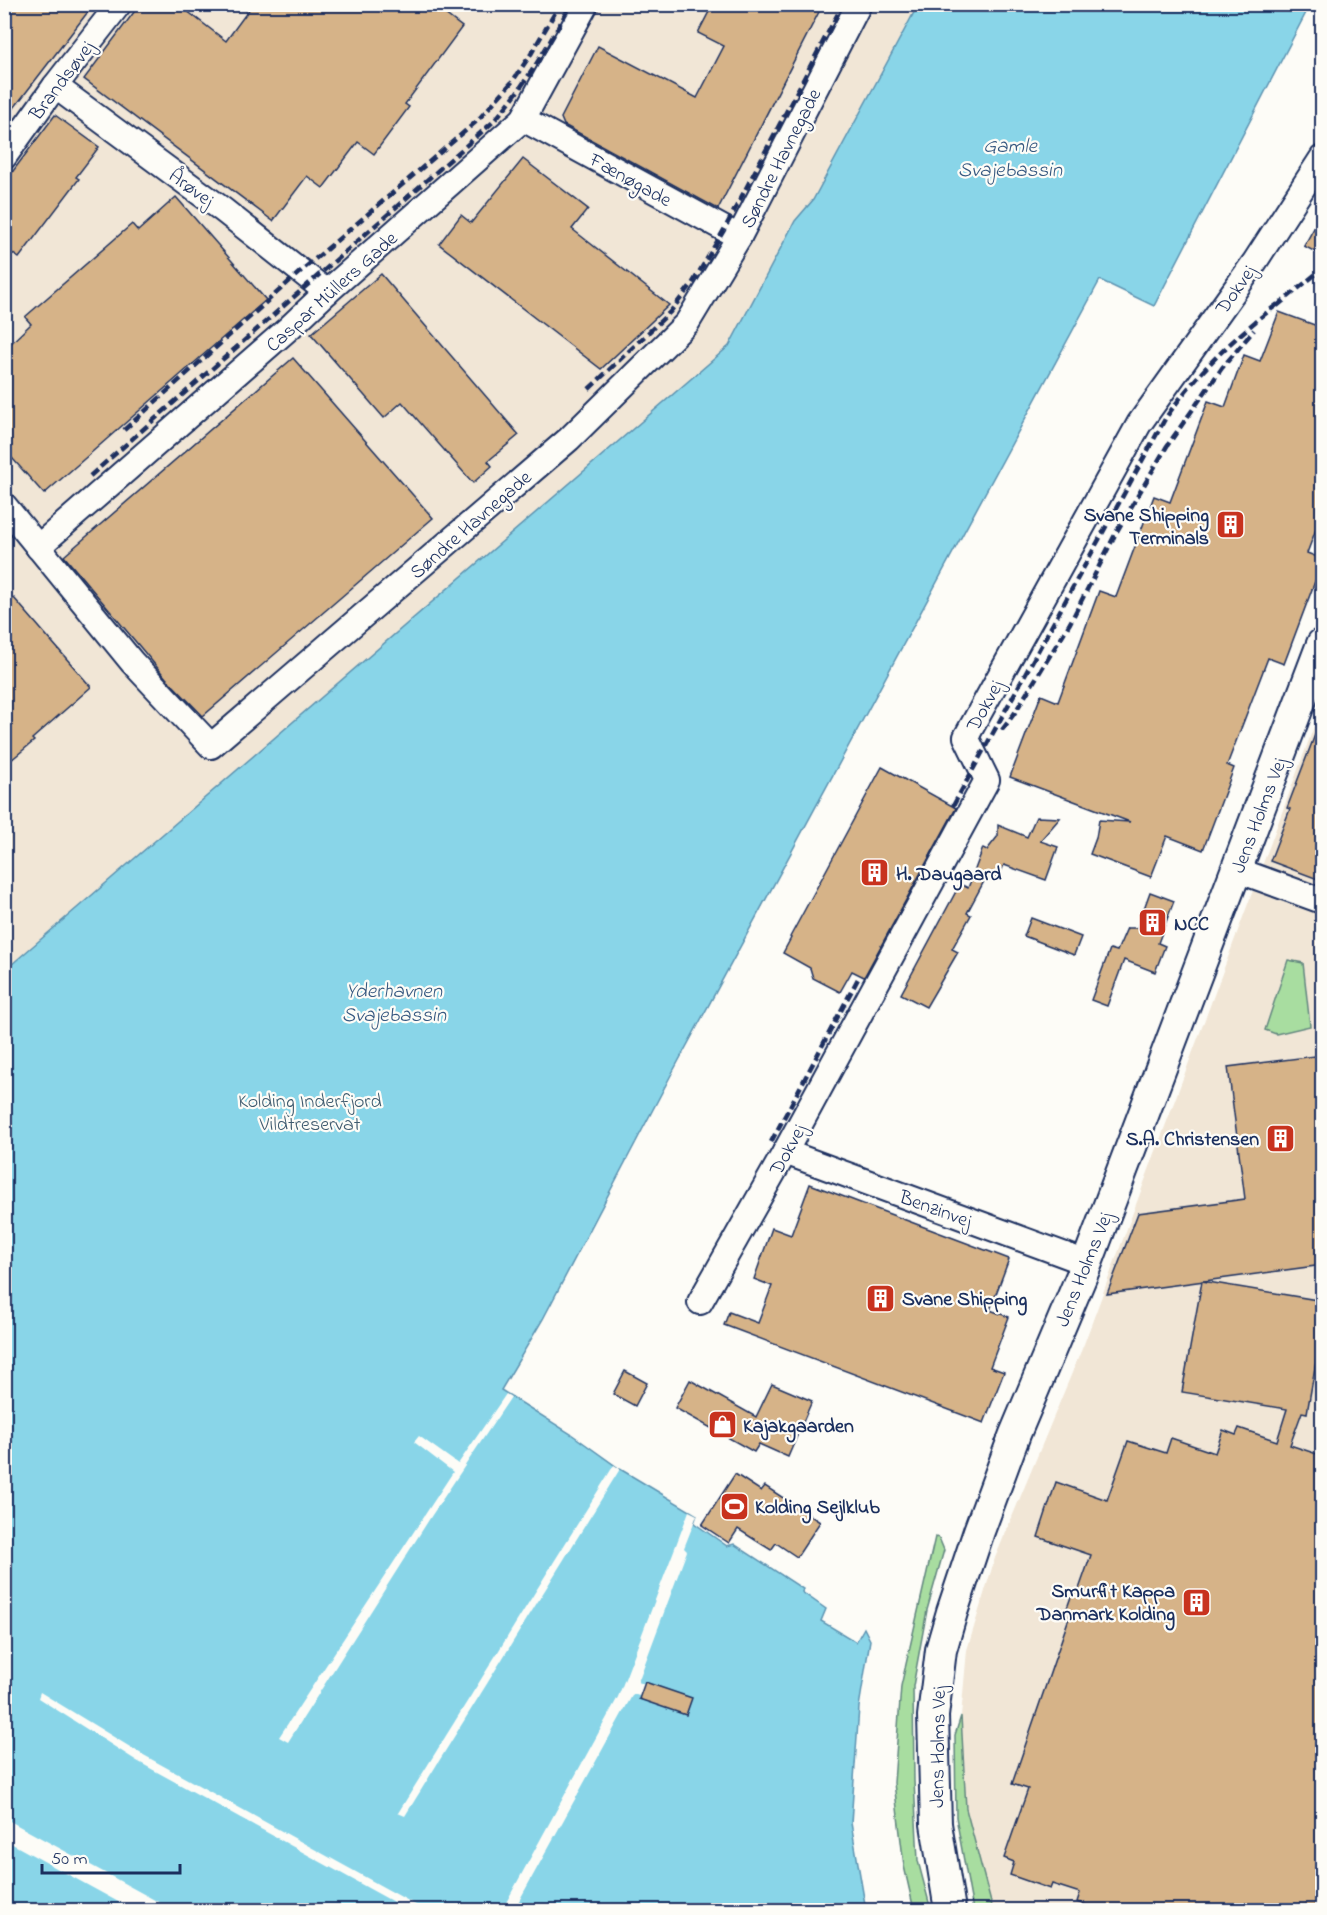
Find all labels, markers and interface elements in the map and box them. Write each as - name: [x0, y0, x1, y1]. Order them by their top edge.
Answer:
- street label: Brandsøvej: [23, 35, 103, 128]
- street label: Søndre Havnegade: [734, 84, 831, 235]
- water label: Gamle Svajebassin: [958, 132, 1063, 186]
- street label: Fænøgade: [582, 146, 676, 217]
- street label: Årøvej: [162, 163, 220, 216]
- street label: Caspar Müllers Gade: [260, 226, 405, 360]
- street label: Dokvej: [1209, 259, 1265, 322]
- street label: Søndre Havnegade: [404, 465, 540, 588]
- place label: Svane Shipping Terminals: [1084, 502, 1209, 554]
- building icon: Svane Shipping Terminals: [1214, 509, 1246, 541]
- street label: Dokvej: [960, 674, 1013, 738]
- street label: Jens Holms Vej: [1225, 753, 1296, 878]
- building icon: H. Daugaard: [859, 857, 891, 889]
- place label: H. Daugaard: [896, 861, 1002, 891]
- building icon: NCC: [1137, 907, 1169, 939]
- place label: NCC: [1174, 911, 1209, 940]
- water label: Yderhavnen Svajebassin: [342, 977, 447, 1031]
- park label: Kolding Inderfjord Vildtreservat: [238, 1088, 382, 1140]
- street label: Dokvej: [763, 1118, 816, 1182]
- building icon: S.A. Christensen: [1264, 1122, 1296, 1154]
- place label: S.A. Christensen: [1126, 1126, 1259, 1155]
- street label: Benzinvej: [894, 1183, 976, 1237]
- street label: Jens Holms Vej: [1049, 1207, 1122, 1332]
- building icon: Svane Shipping: [865, 1282, 897, 1314]
- place label: Svane Shipping: [902, 1286, 1027, 1316]
- shop icon: Kajakgaarden: [706, 1409, 738, 1441]
- place label: Kajakgaarden: [743, 1413, 854, 1443]
- sports icon: Kolding Sejlklub: [718, 1490, 750, 1522]
- place label: Kolding Sejlklub: [755, 1494, 880, 1524]
- place label: Smurfit Kappa Danmark Kolding: [1036, 1578, 1175, 1631]
- building icon: Smurfit Kappa Danmark Kolding: [1180, 1586, 1212, 1618]
- street label: Jens Holms Vej: [924, 1685, 955, 1808]
- scale bar: [42, 1837, 180, 1875]
- text: 50 m: [51, 1847, 88, 1873]

